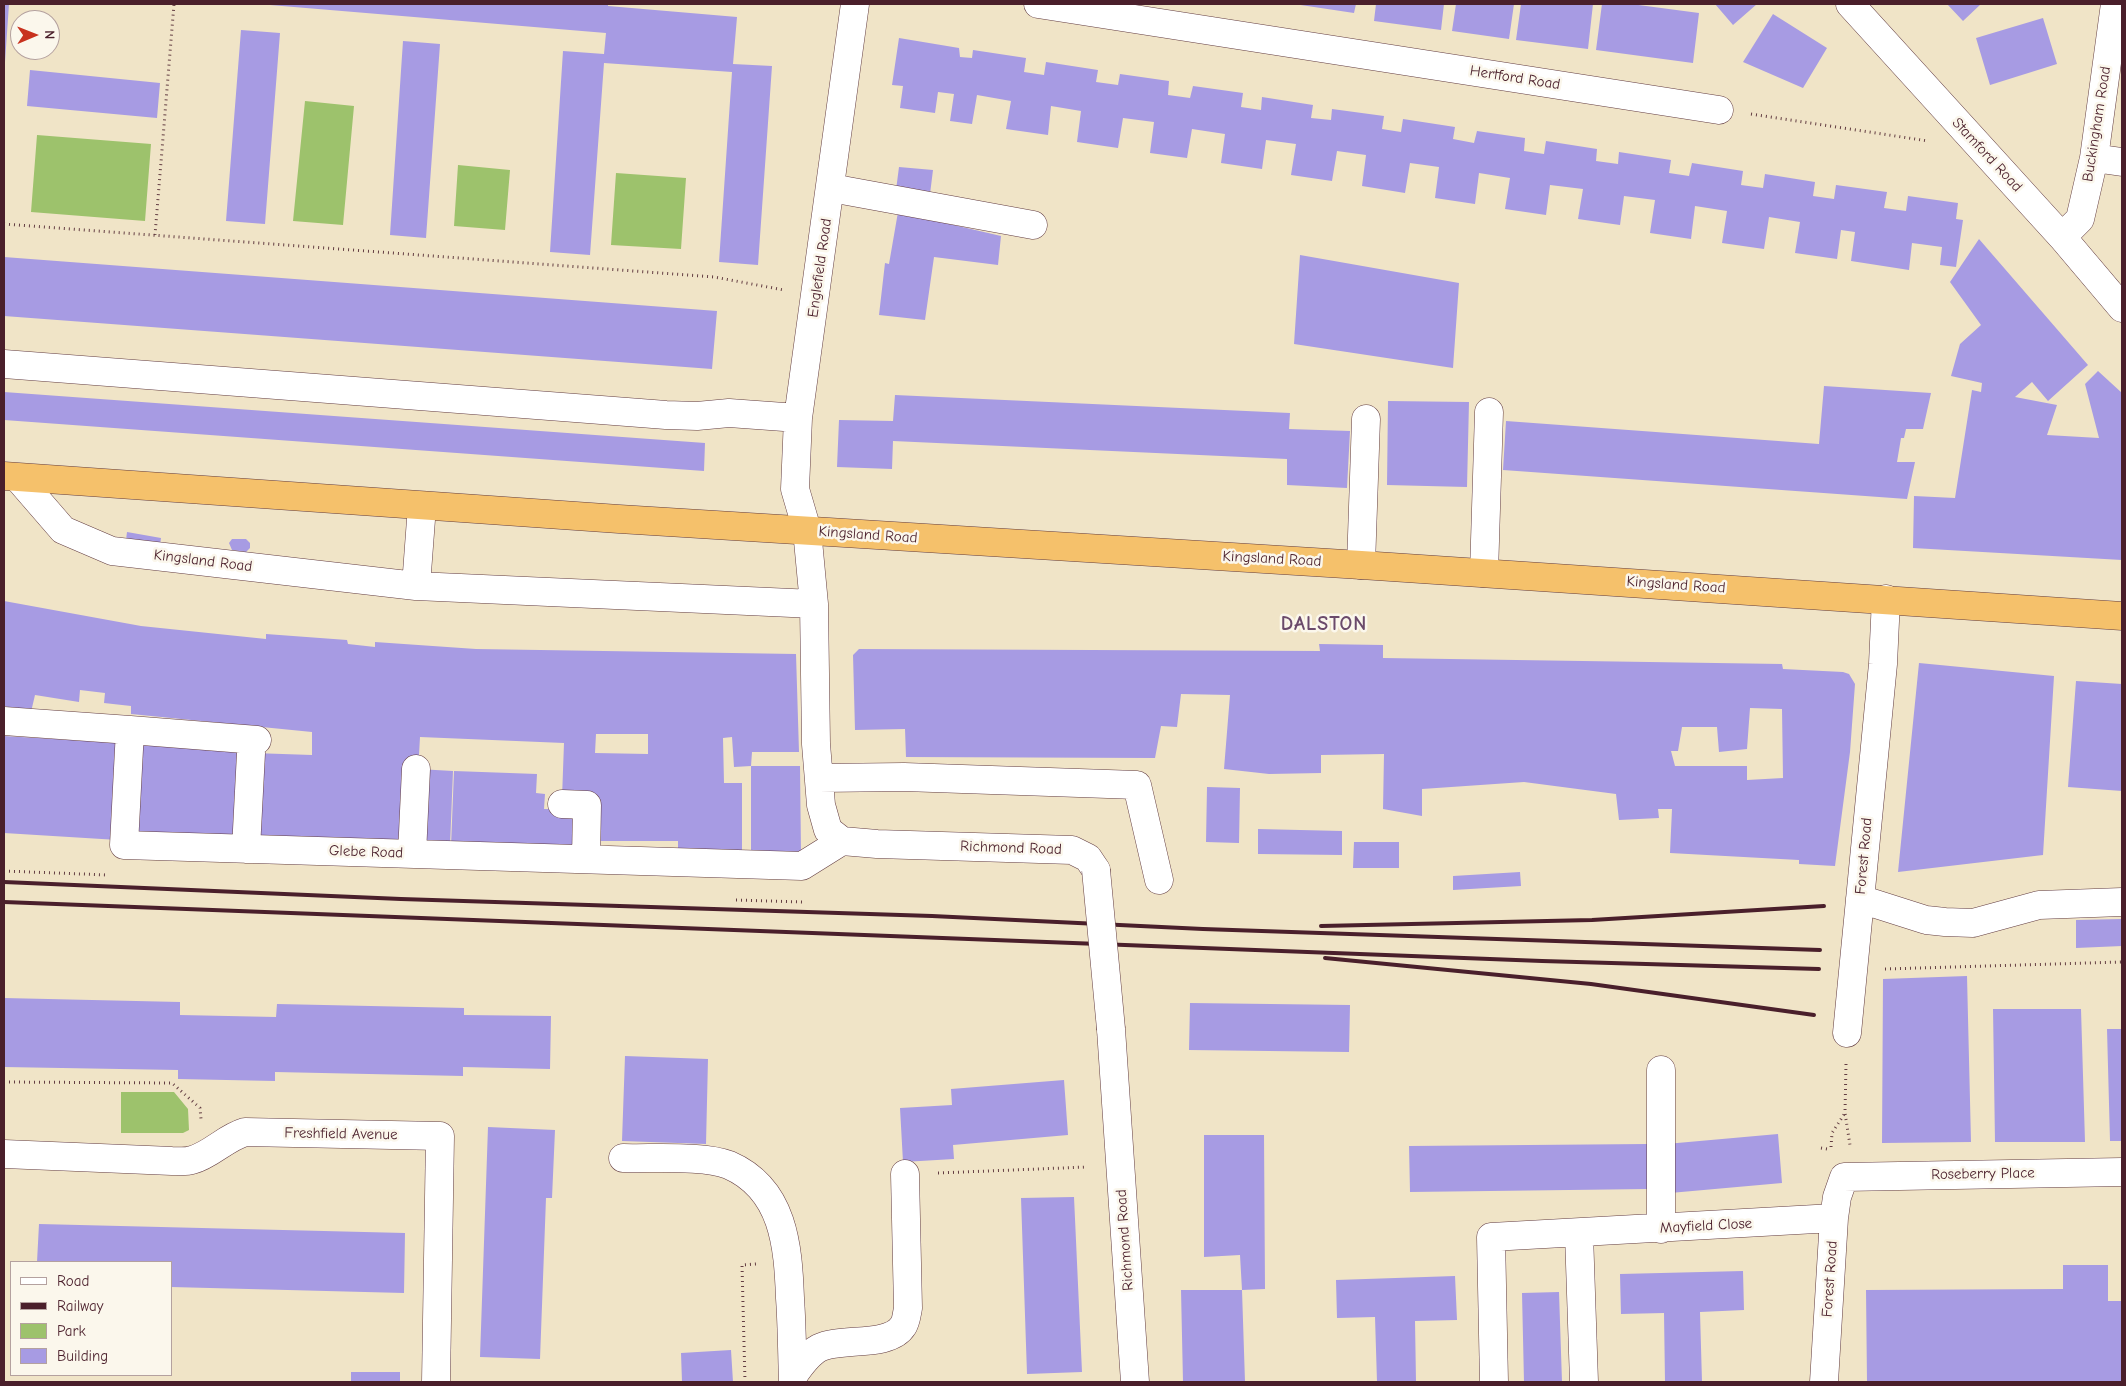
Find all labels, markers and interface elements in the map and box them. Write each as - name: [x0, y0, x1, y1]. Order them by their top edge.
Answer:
- north arrow: [10, 10, 60, 60]
- text: N: [41, 30, 58, 39]
- street label: Hertford Road: [1469, 62, 1561, 94]
- street label: Buckingham Road: [2079, 65, 2115, 183]
- street label: Stamford Road: [1948, 114, 2026, 196]
- street label: Englefield Road: [804, 217, 836, 319]
- street label: Kingsland Road: [818, 523, 918, 547]
- street label: Kingsland Road: [153, 546, 253, 576]
- street label: Kingsland Road: [1222, 547, 1322, 571]
- street label: Kingsland Road: [1626, 573, 1726, 597]
- district label: DALSTON: [1280, 612, 1368, 636]
- street label: Forest Road: [1852, 817, 1876, 895]
- street label: Richmond Road: [960, 837, 1062, 859]
- street label: Glebe Road: [328, 842, 404, 862]
- street label: Freshfield Avenue: [284, 1124, 398, 1144]
- street label: Roseberry Place: [1931, 1164, 2035, 1184]
- street label: Richmond Road: [1112, 1189, 1138, 1291]
- street label: Mayfield Close: [1659, 1215, 1753, 1237]
- street label: Forest Road: [1818, 1240, 1842, 1318]
- legend: [10, 1261, 172, 1376]
- text: Road: [57, 1272, 89, 1290]
- text: Railway: [57, 1297, 103, 1315]
- text: Park: [57, 1322, 86, 1340]
- text: Building: [57, 1347, 108, 1365]

